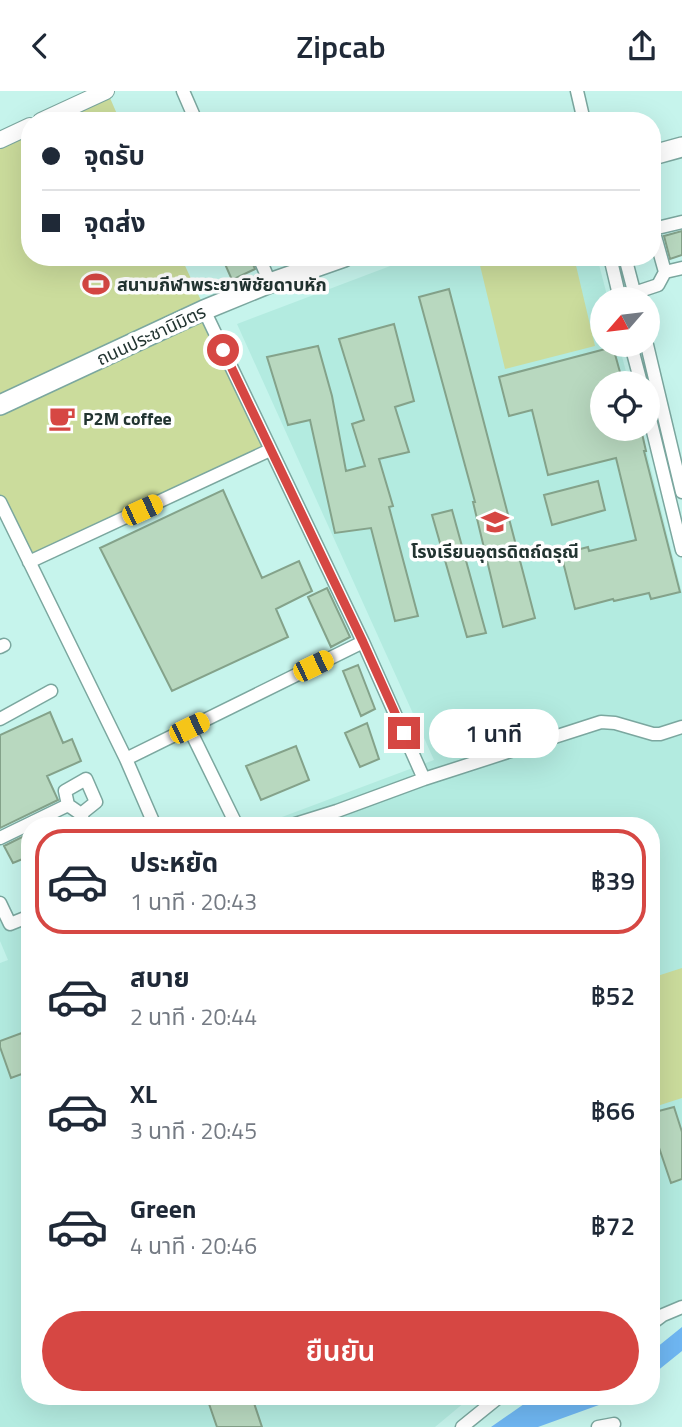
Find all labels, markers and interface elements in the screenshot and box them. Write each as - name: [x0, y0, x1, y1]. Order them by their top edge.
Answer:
- text: Zipcab: [296, 22, 386, 70]
- icon: back: [21, 27, 59, 65]
- icon: share: [623, 27, 661, 65]
- text: จุดรับ: [84, 136, 145, 175]
- text: จุดส่ง: [84, 203, 146, 242]
- sports icon: สนามกีฬาพระยาพิชัยดาบหัก: [81, 269, 111, 299]
- place label: สนามกีฬาพระยาพิชัยดาบหัก: [117, 271, 327, 298]
- north arrow: [590, 287, 660, 357]
- map controls: [590, 287, 660, 441]
- street label: ถนนประชานิมิตร: [92, 298, 210, 372]
- route start: [207, 334, 239, 366]
- button: locate: [590, 371, 660, 441]
- cafe icon: P2M coffee: [47, 403, 77, 433]
- place label: P2M coffee: [83, 405, 172, 432]
- car: [119, 492, 166, 528]
- school or university icon: โรงเรียนอุตรดิตถ์ดรุณี: [480, 507, 510, 537]
- place label: โรงเรียนอุตรดิตถ์ดรุณี: [411, 538, 579, 565]
- car: [290, 647, 337, 685]
- car: [166, 709, 213, 747]
- callout: 1 นาที: [428, 709, 558, 757]
- text: 1 นาที: [466, 716, 522, 751]
- route end: [388, 717, 420, 749]
- text: ประหยัด: [130, 843, 218, 882]
- icon: car: [46, 850, 109, 913]
- text: ฿39: [591, 861, 635, 900]
- text: 1 นาที · 20:43: [130, 884, 257, 919]
- text: สบาย: [130, 958, 190, 997]
- icon: car: [46, 965, 109, 1028]
- text: ฿52: [591, 976, 635, 1015]
- text: 2 นาที · 20:44: [130, 999, 257, 1034]
- text: XL: [130, 1074, 157, 1113]
- icon: car: [46, 1080, 109, 1143]
- text: ฿66: [591, 1091, 635, 1130]
- text: 3 นาที · 20:45: [130, 1113, 257, 1148]
- text: Green: [130, 1189, 196, 1228]
- icon: car: [46, 1195, 109, 1258]
- text: ฿72: [591, 1206, 635, 1245]
- text: 4 นาที · 20:46: [130, 1228, 257, 1263]
- button: ยืนยัน: [42, 1311, 639, 1391]

